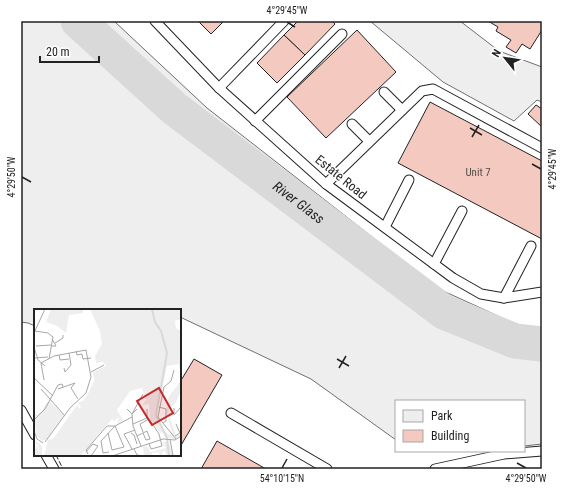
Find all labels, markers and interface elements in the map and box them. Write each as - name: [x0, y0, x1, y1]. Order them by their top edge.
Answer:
- text: 4°29'45"W: [267, 5, 308, 16]
- scale bar: [40, 38, 99, 64]
- north arrow: [485, 38, 525, 78]
- text: 20 m: [46, 45, 70, 59]
- text: N: [489, 47, 504, 59]
- text: 4°29'45"W: [547, 148, 558, 190]
- street label: Estate Road: [312, 152, 370, 202]
- text: 4°29'50"W: [6, 156, 17, 198]
- house number: Unit 7: [465, 166, 491, 179]
- water label: River Glass: [270, 178, 327, 227]
- inset map: [34, 309, 181, 456]
- legend: [395, 400, 525, 452]
- text: Park: [431, 409, 453, 423]
- text: Building: [431, 429, 469, 443]
- text: 54°10'15"N: [260, 473, 304, 484]
- text: 4°29'50"W: [506, 473, 547, 484]

